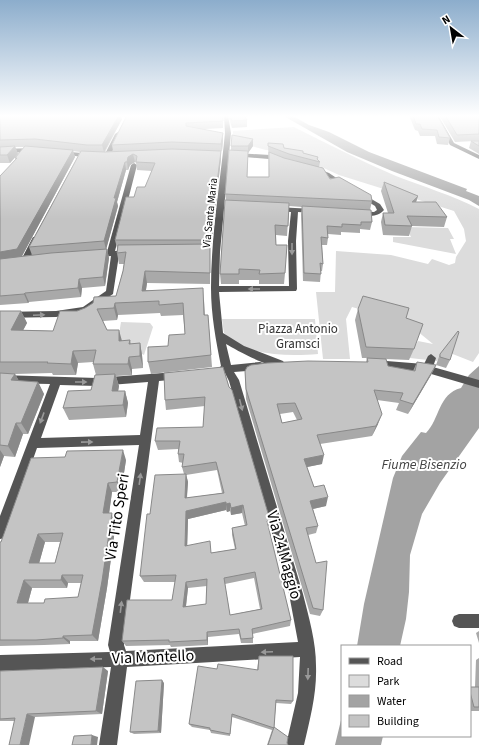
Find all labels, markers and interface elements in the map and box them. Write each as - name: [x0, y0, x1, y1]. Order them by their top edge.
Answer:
- north arrow: [431, 8, 471, 48]
- text: N: [439, 12, 453, 28]
- street label: Via Santa Maria: [199, 177, 221, 249]
- one-way arrow: [289, 243, 295, 256]
- one-way arrow: [247, 286, 260, 292]
- one-way arrow: [33, 311, 45, 318]
- park label: Piazza Antonio Gramsci: [258, 320, 338, 353]
- one-way arrow: [75, 379, 88, 385]
- one-way arrow: [238, 399, 244, 412]
- one-way arrow: [39, 413, 45, 425]
- one-way arrow: [81, 438, 93, 445]
- water label: Fiume Bisenzio: [381, 455, 467, 475]
- street label: Via Tito Speri: [99, 472, 135, 562]
- one-way arrow: [137, 472, 143, 485]
- street label: Via 24 Maggio: [261, 508, 307, 602]
- one-way arrow: [118, 601, 124, 613]
- street label: Via Montello: [111, 645, 195, 669]
- legend: [341, 645, 471, 737]
- one-way arrow: [261, 648, 273, 655]
- text: Road: [377, 653, 403, 670]
- one-way arrow: [90, 656, 102, 663]
- one-way arrow: [304, 668, 311, 680]
- text: Park: [377, 673, 399, 690]
- text: Water: [377, 693, 407, 710]
- text: Building: [377, 713, 419, 730]

